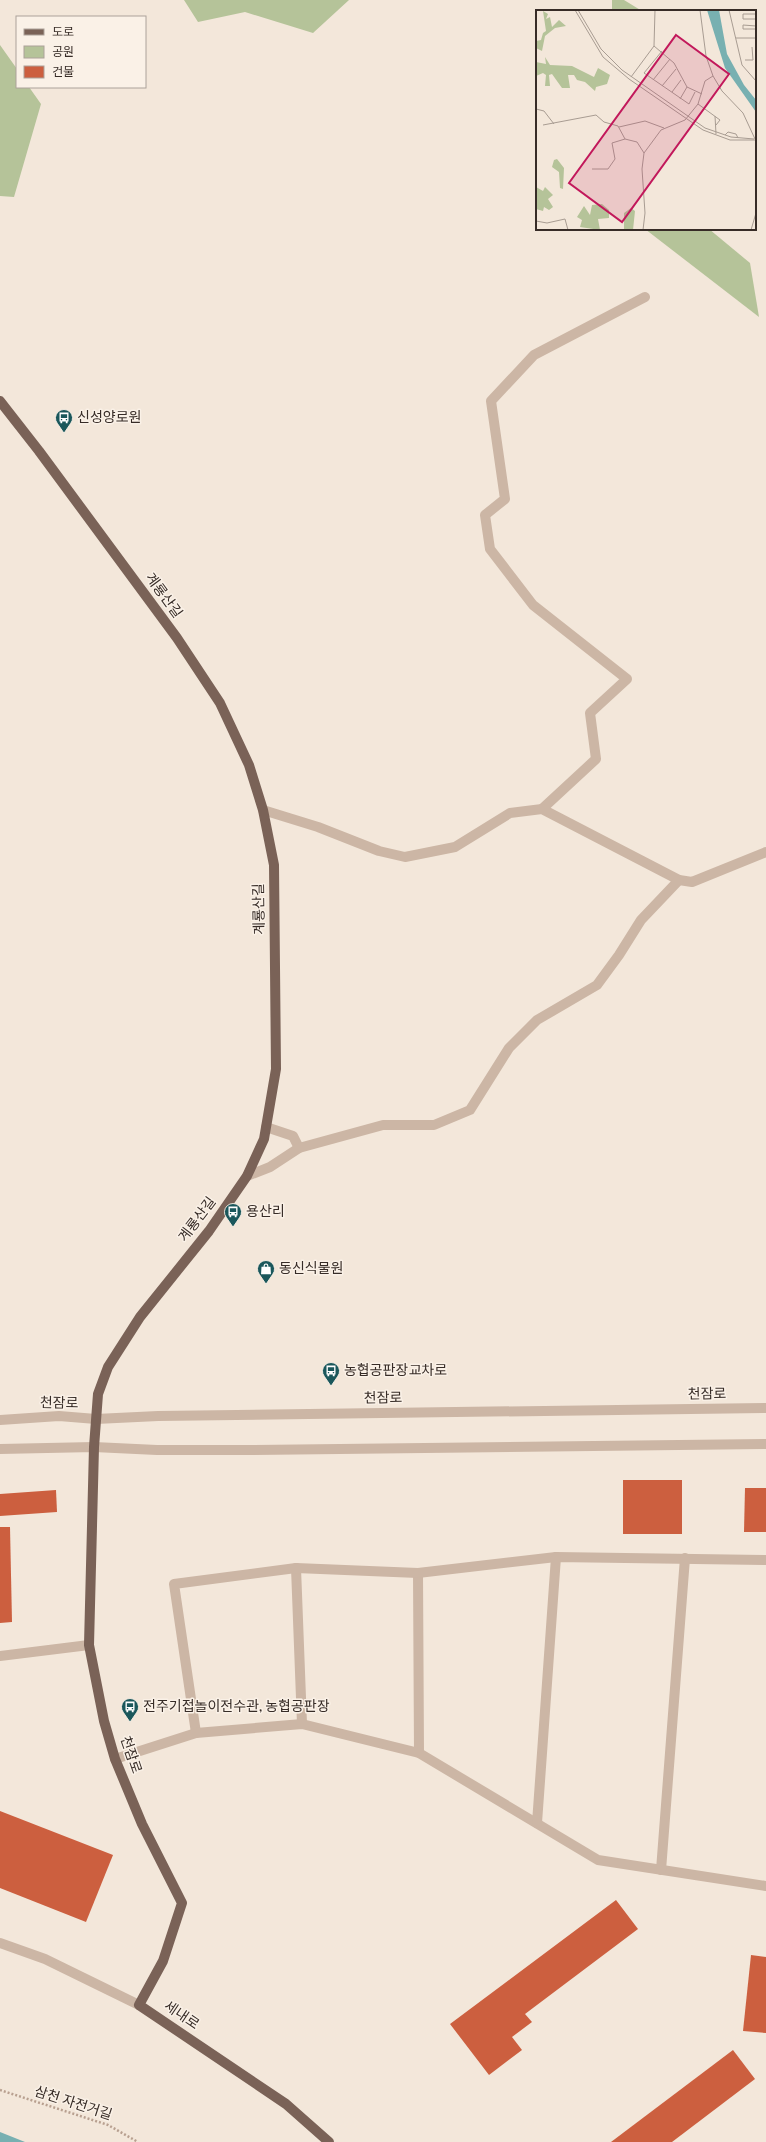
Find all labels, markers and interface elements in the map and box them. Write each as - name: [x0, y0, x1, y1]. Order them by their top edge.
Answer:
- inset map: [536, 10, 756, 230]
- legend: [16, 16, 146, 88]
- text: 도로: [52, 25, 74, 41]
- text: 공원: [52, 45, 74, 61]
- text: 건물: [52, 65, 74, 81]
- bus stop icon: 신성양로원: [54, 408, 74, 433]
- place label: 신성양로원: [77, 410, 141, 427]
- street label: 계룡산길: [141, 570, 185, 622]
- street label: 계룡산길: [251, 883, 269, 935]
- street label: 계룡산길: [176, 1194, 220, 1246]
- bus stop icon: 용산리: [223, 1202, 243, 1227]
- place label: 용산리: [246, 1204, 285, 1221]
- shop icon: 동신식물원: [256, 1259, 276, 1284]
- place label: 동신식물원: [279, 1261, 343, 1278]
- bus stop icon: 농협공판장교차로: [321, 1361, 341, 1386]
- place label: 농협공판장교차로: [344, 1363, 447, 1380]
- street label: 천잠로: [688, 1385, 727, 1404]
- street label: 천잠로: [364, 1389, 403, 1408]
- street label: 천잠로: [40, 1394, 79, 1413]
- bus stop icon: 전주기접놀이전수관, 농협공판장: [120, 1697, 140, 1722]
- place label: 전주기접놀이전수관, 농협공판장: [143, 1699, 330, 1716]
- street label: 천잠로: [116, 1734, 145, 1776]
- street label: 세내로: [160, 1998, 202, 2034]
- street label: 삼천 자전거길: [32, 2083, 114, 2125]

